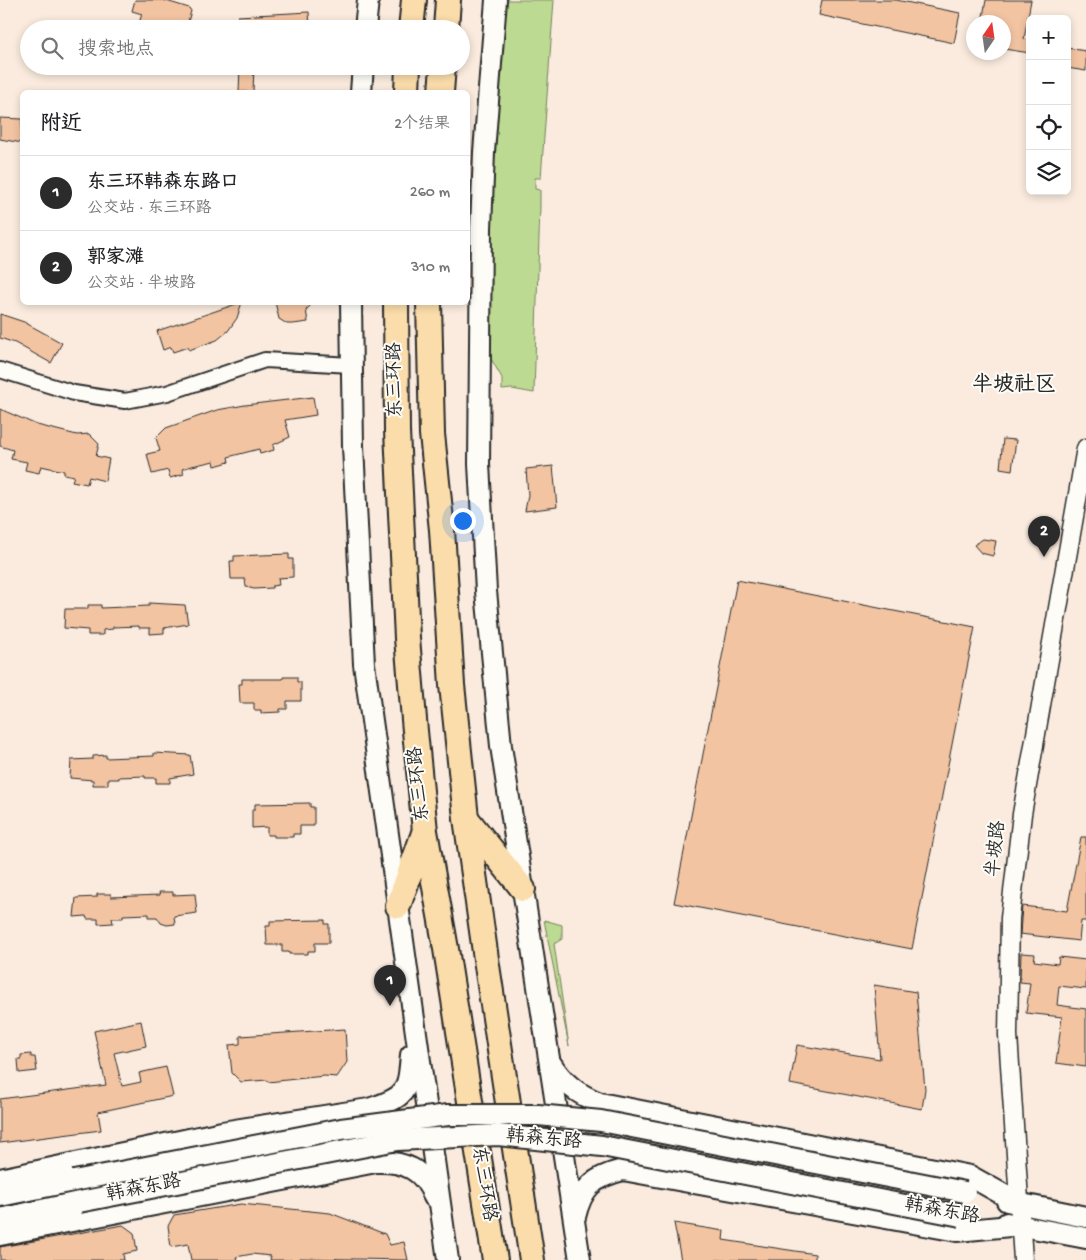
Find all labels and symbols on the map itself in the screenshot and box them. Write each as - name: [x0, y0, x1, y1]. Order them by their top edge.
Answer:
- north arrow: [966, 15, 1011, 60]
- street label: 东三环路: [383, 342, 408, 418]
- district label: 半坡社区: [972, 372, 1056, 399]
- your location: [450, 508, 476, 534]
- pin: 2: [1028, 516, 1060, 557]
- street label: 东三环路: [404, 745, 435, 823]
- street label: 半坡路: [982, 819, 1011, 879]
- pin: 1: [374, 965, 406, 1006]
- street label: 韩森东路: [505, 1124, 583, 1155]
- street label: 东三环路: [466, 1145, 501, 1223]
- street label: 韩森东路: [104, 1169, 184, 1208]
- street label: 韩森东路: [903, 1193, 982, 1230]

